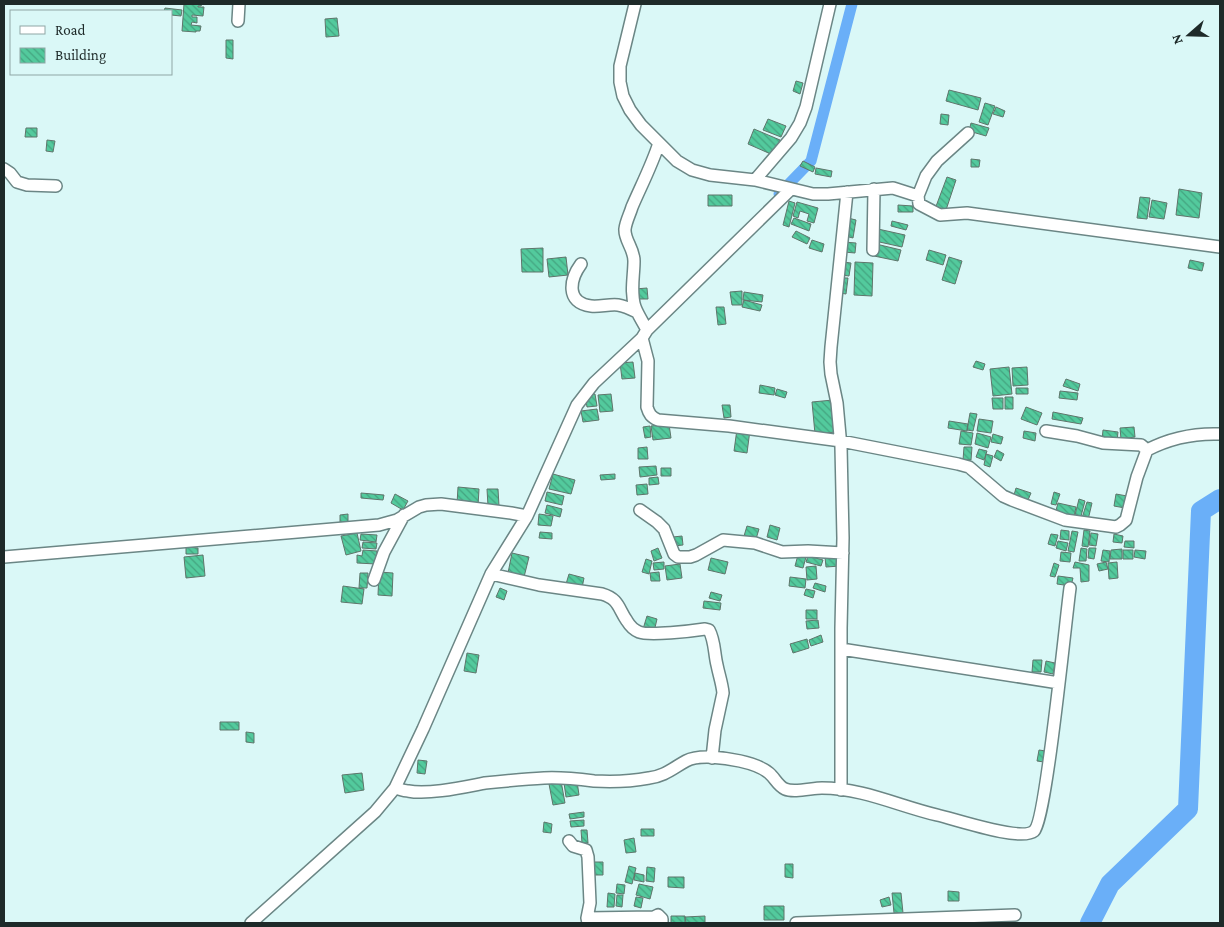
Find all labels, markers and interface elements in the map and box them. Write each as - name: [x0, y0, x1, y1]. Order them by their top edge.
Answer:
- legend: [10, 10, 172, 75]
- north arrow: [1164, 10, 1214, 60]
- text: Road: [55, 22, 86, 38]
- text: N: [1167, 32, 1186, 47]
- text: Building: [55, 47, 106, 64]

